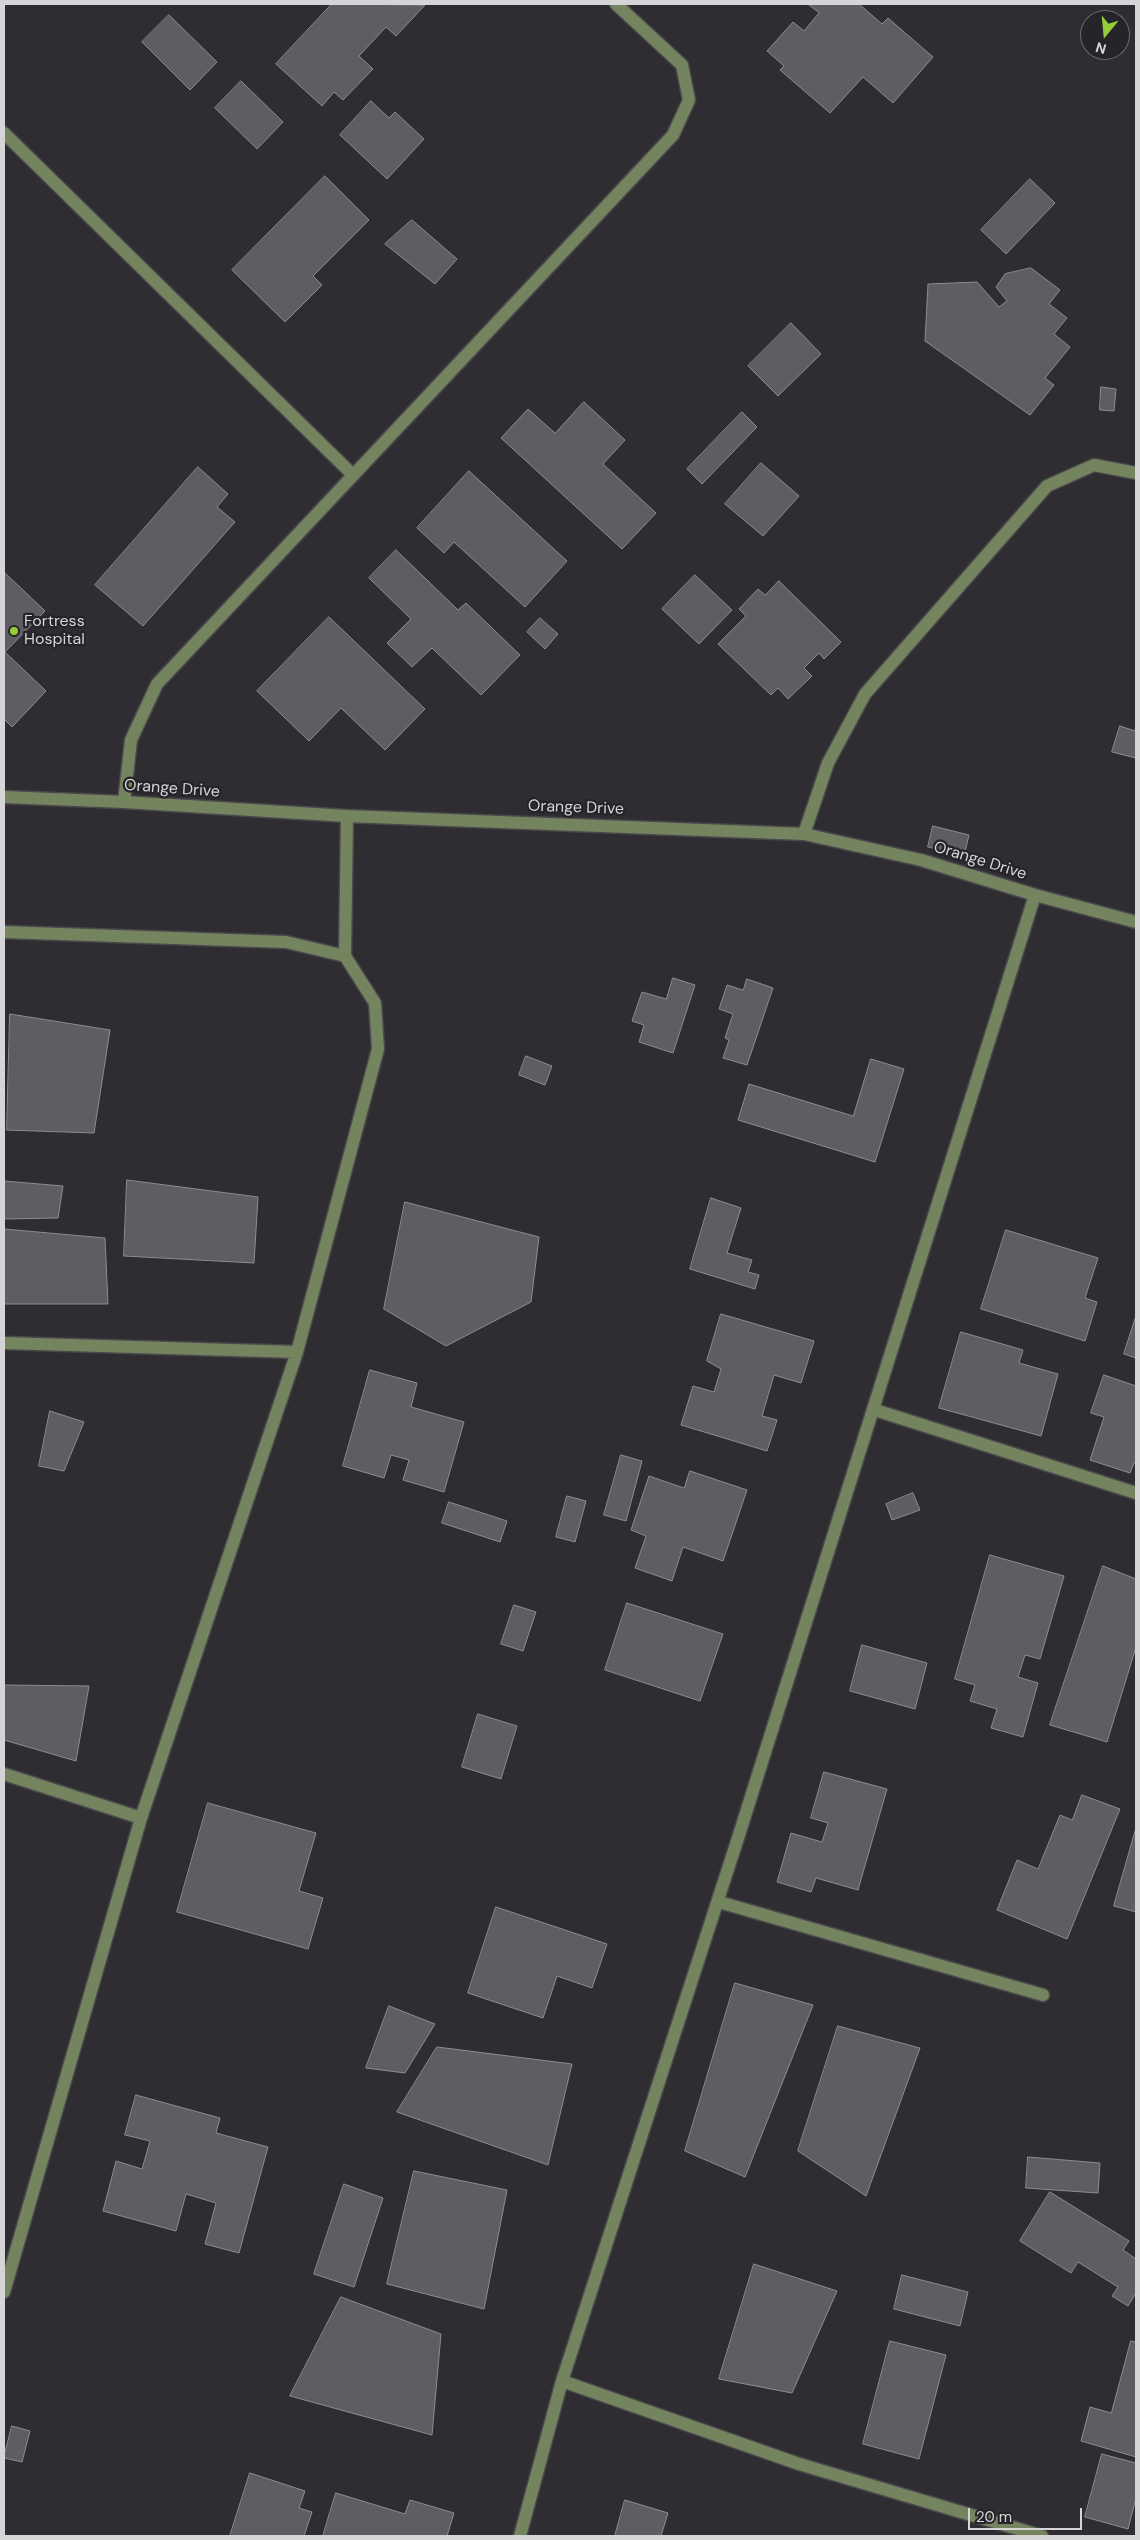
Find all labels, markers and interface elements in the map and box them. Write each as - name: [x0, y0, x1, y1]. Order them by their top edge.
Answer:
- north arrow: [1080, 10, 1130, 60]
- text: N: [1093, 38, 1108, 58]
- place label: Fortress Hospital: [24, 612, 85, 650]
- marker: Fortress Hospital: [8, 625, 20, 637]
- street label: Orange Drive: [123, 776, 221, 802]
- street label: Orange Drive: [528, 797, 624, 819]
- street label: Orange Drive: [931, 838, 1029, 884]
- scale bar: [970, 2498, 1084, 2530]
- text: 20 m: [976, 2507, 1012, 2527]

